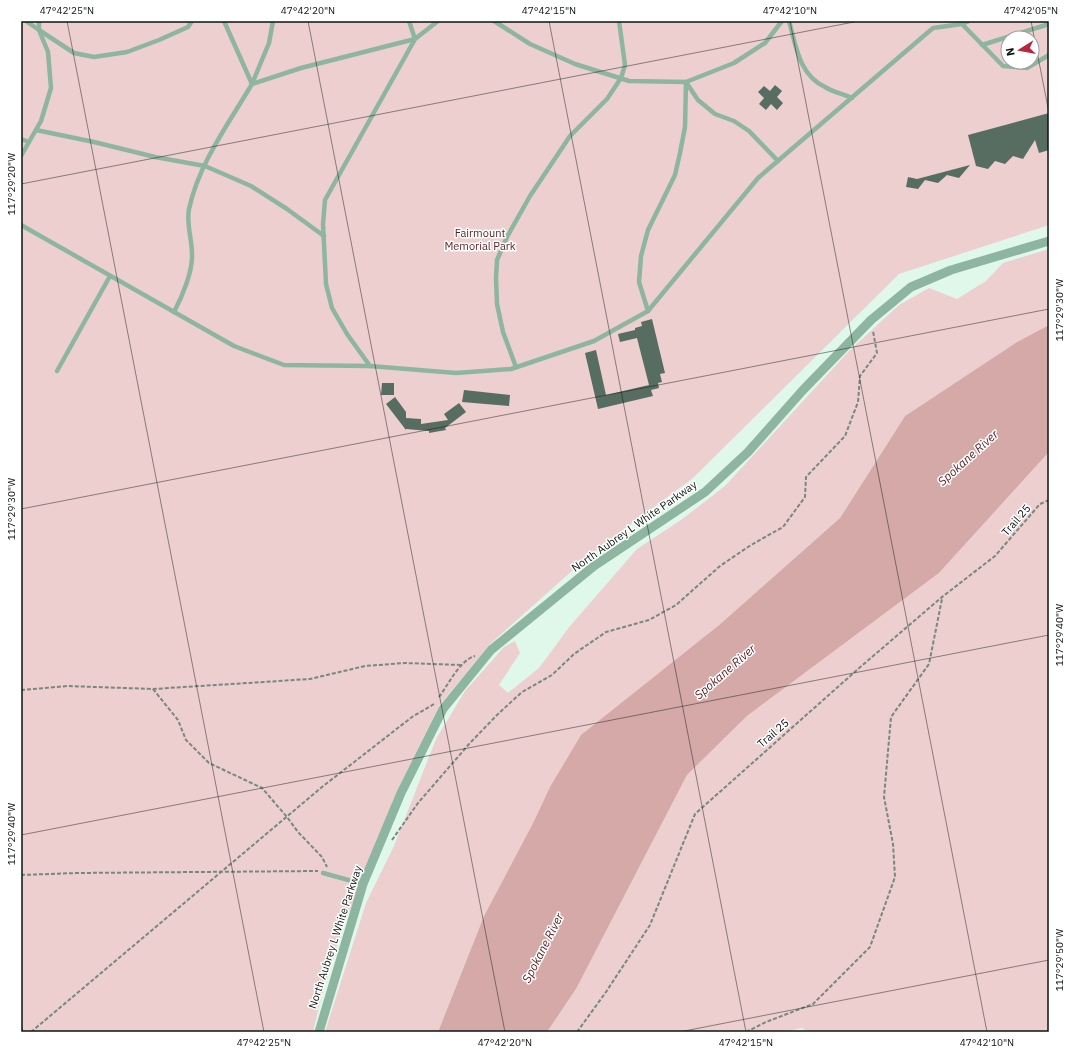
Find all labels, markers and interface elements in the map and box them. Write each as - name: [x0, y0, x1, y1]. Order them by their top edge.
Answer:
- text: 47°42'25"N: [40, 4, 94, 17]
- text: 47°42'20"N: [281, 4, 335, 17]
- text: 47°42'15"N: [522, 4, 576, 17]
- text: 47°42'10"N: [763, 4, 817, 17]
- text: 47°42'05"N: [1004, 4, 1058, 17]
- north arrow: [1000, 30, 1040, 70]
- text: N: [1003, 47, 1018, 57]
- text: 117°29'20"W: [5, 153, 18, 215]
- park label: Fairmount Memorial Park: [444, 226, 516, 253]
- text: 117°29'30"W: [1053, 279, 1066, 341]
- water label: Spokane River: [934, 426, 1001, 489]
- street label: North Aubrey L White Parkway: [569, 477, 700, 575]
- text: 117°29'30"W: [5, 478, 18, 540]
- street label: Trail 25: [999, 501, 1033, 539]
- text: 117°29'40"W: [1053, 604, 1066, 666]
- water label: Spokane River: [691, 641, 759, 702]
- street label: Trail 25: [754, 716, 792, 750]
- text: 117°29'40"W: [5, 803, 18, 865]
- street label: North Aubrey L White Parkway: [305, 863, 365, 1010]
- water label: Spokane River: [519, 910, 567, 985]
- text: 117°29'50"W: [1053, 929, 1066, 991]
- text: 47°42'25"N: [237, 1036, 291, 1049]
- text: 47°42'20"N: [478, 1036, 532, 1049]
- text: 47°42'15"N: [719, 1036, 773, 1049]
- text: 47°42'10"N: [960, 1036, 1014, 1049]

